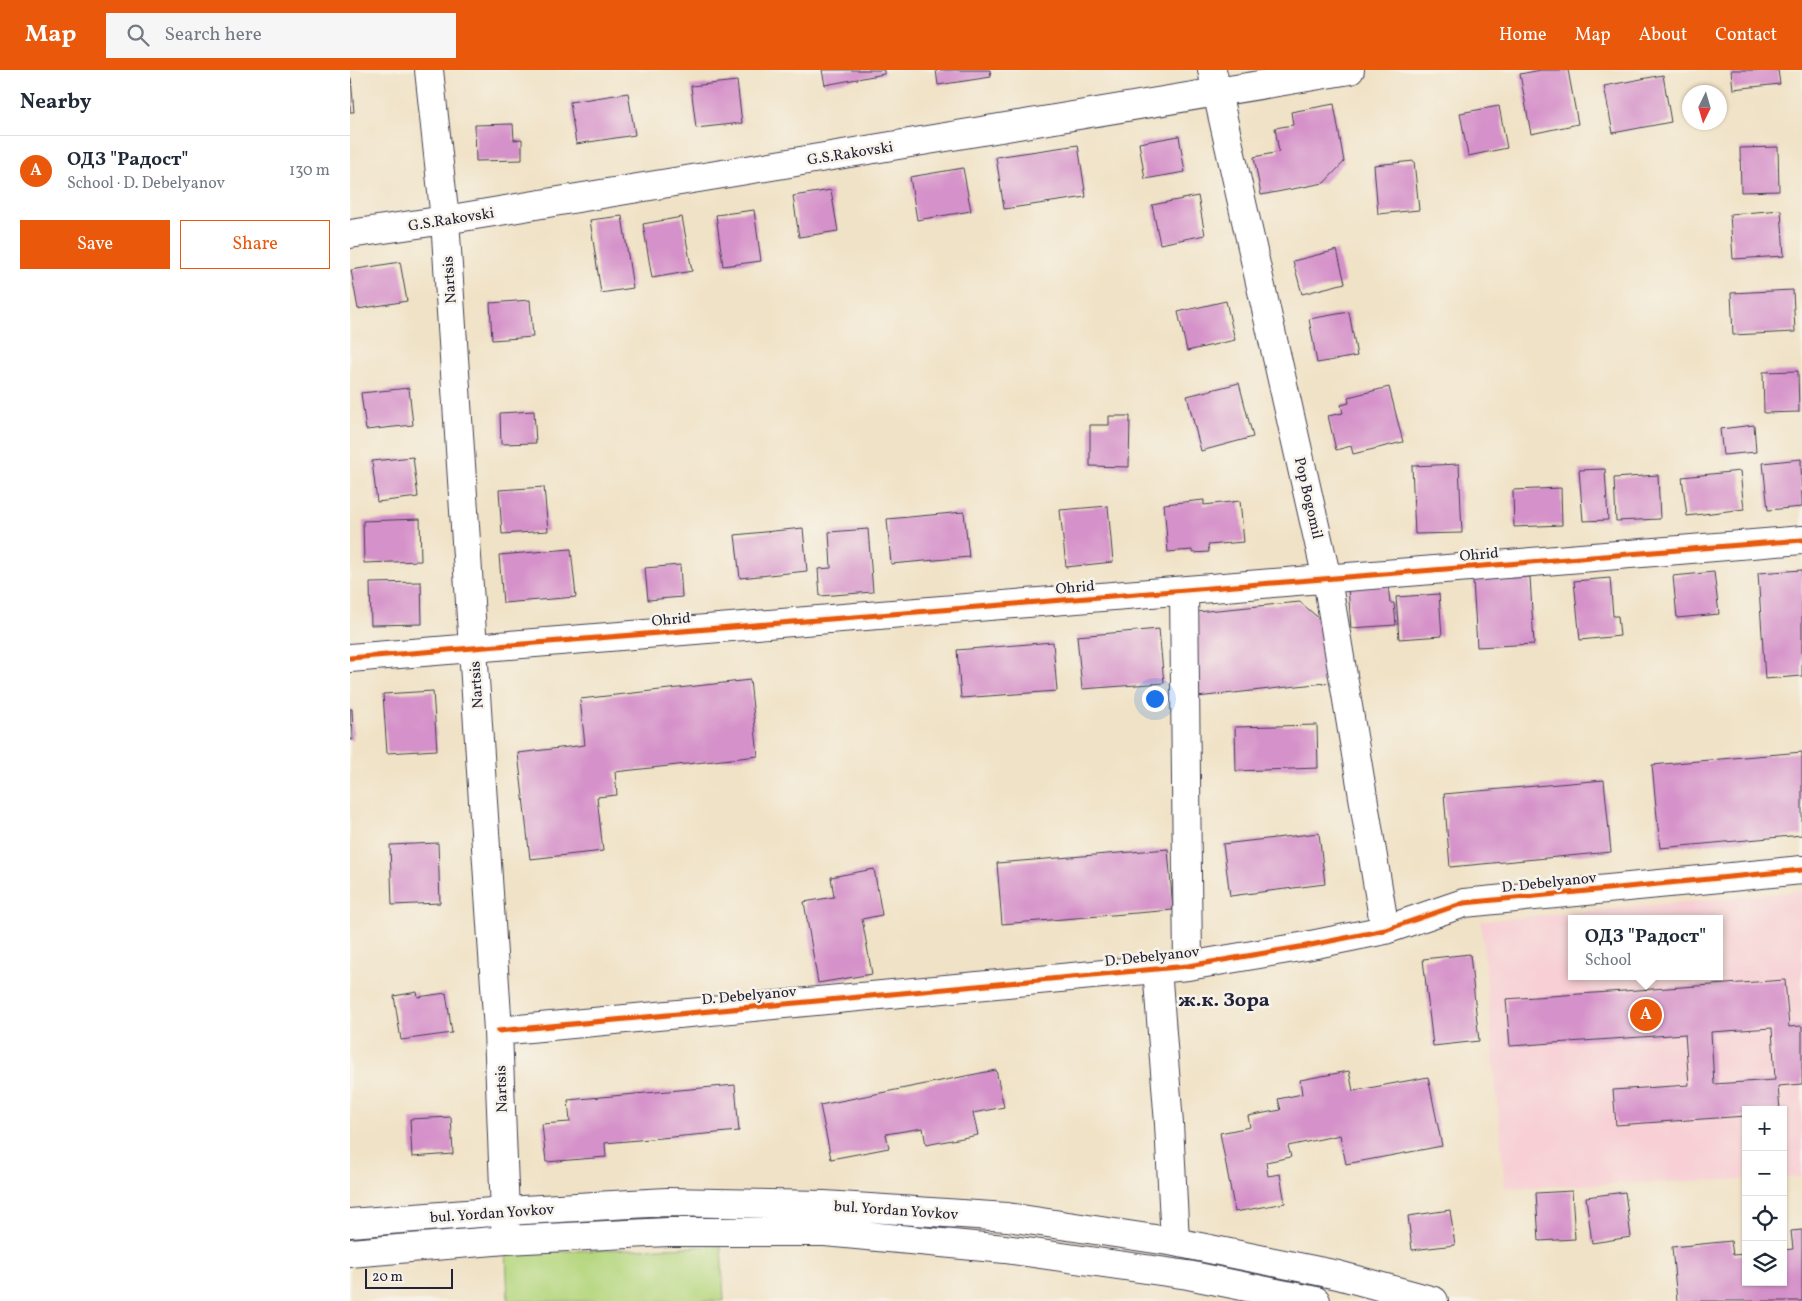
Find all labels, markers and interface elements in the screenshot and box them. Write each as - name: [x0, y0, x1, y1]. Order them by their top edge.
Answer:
- search box: [106, 13, 456, 58]
- text: Map: [25, 18, 76, 52]
- icon: search: [124, 21, 152, 49]
- text: Search here: [164, 22, 262, 48]
- text: Home: [1499, 23, 1547, 48]
- text: Map: [1575, 23, 1611, 48]
- text: About: [1639, 23, 1687, 48]
- text: Contact: [1715, 23, 1777, 48]
- north arrow: [1682, 85, 1727, 130]
- text: Nearby: [20, 88, 91, 117]
- street label: G.S.Rakovski: [806, 137, 895, 172]
- text: ОДЗ "Радост": [67, 147, 188, 173]
- text: A: [30, 160, 42, 182]
- text: 130 m: [289, 160, 330, 182]
- text: School · D. Debelyanov: [67, 173, 225, 195]
- street label: G.S.Rakovski: [407, 203, 496, 238]
- button: Save: [20, 220, 170, 269]
- button: Share: [180, 220, 330, 269]
- street label: Nartsis: [438, 255, 463, 304]
- street label: Pop Bogomil: [1288, 455, 1327, 541]
- street label: Ohrid: [1459, 543, 1500, 568]
- street label: Ohrid: [1055, 576, 1096, 601]
- street label: Ohrid: [651, 608, 692, 633]
- street label: Nartsis: [465, 660, 490, 709]
- your location: [1142, 686, 1168, 712]
- street label: D. Debelyanov: [1501, 868, 1598, 899]
- popup: [1568, 915, 1723, 980]
- text: ОДЗ "Радост": [1585, 924, 1706, 950]
- street label: D. Debelyanov: [1104, 942, 1201, 973]
- text: School: [1585, 950, 1632, 972]
- street label: D. Debelyanov: [701, 982, 798, 1011]
- district label: ж.к. Зора: [1178, 987, 1270, 1015]
- pin: A: [1630, 996, 1662, 1034]
- street label: Nartsis: [491, 1065, 514, 1113]
- map controls: [1742, 1106, 1787, 1286]
- button: +: [1742, 1106, 1787, 1151]
- button: −: [1742, 1151, 1787, 1196]
- button: locate: [1742, 1196, 1787, 1241]
- street label: bul. Yordan Yovkov: [833, 1197, 959, 1226]
- street label: bul. Yordan Yovkov: [429, 1200, 555, 1229]
- button: layers: [1742, 1241, 1787, 1286]
- scale bar: [365, 1266, 452, 1289]
- text: 20 m: [372, 1268, 403, 1287]

